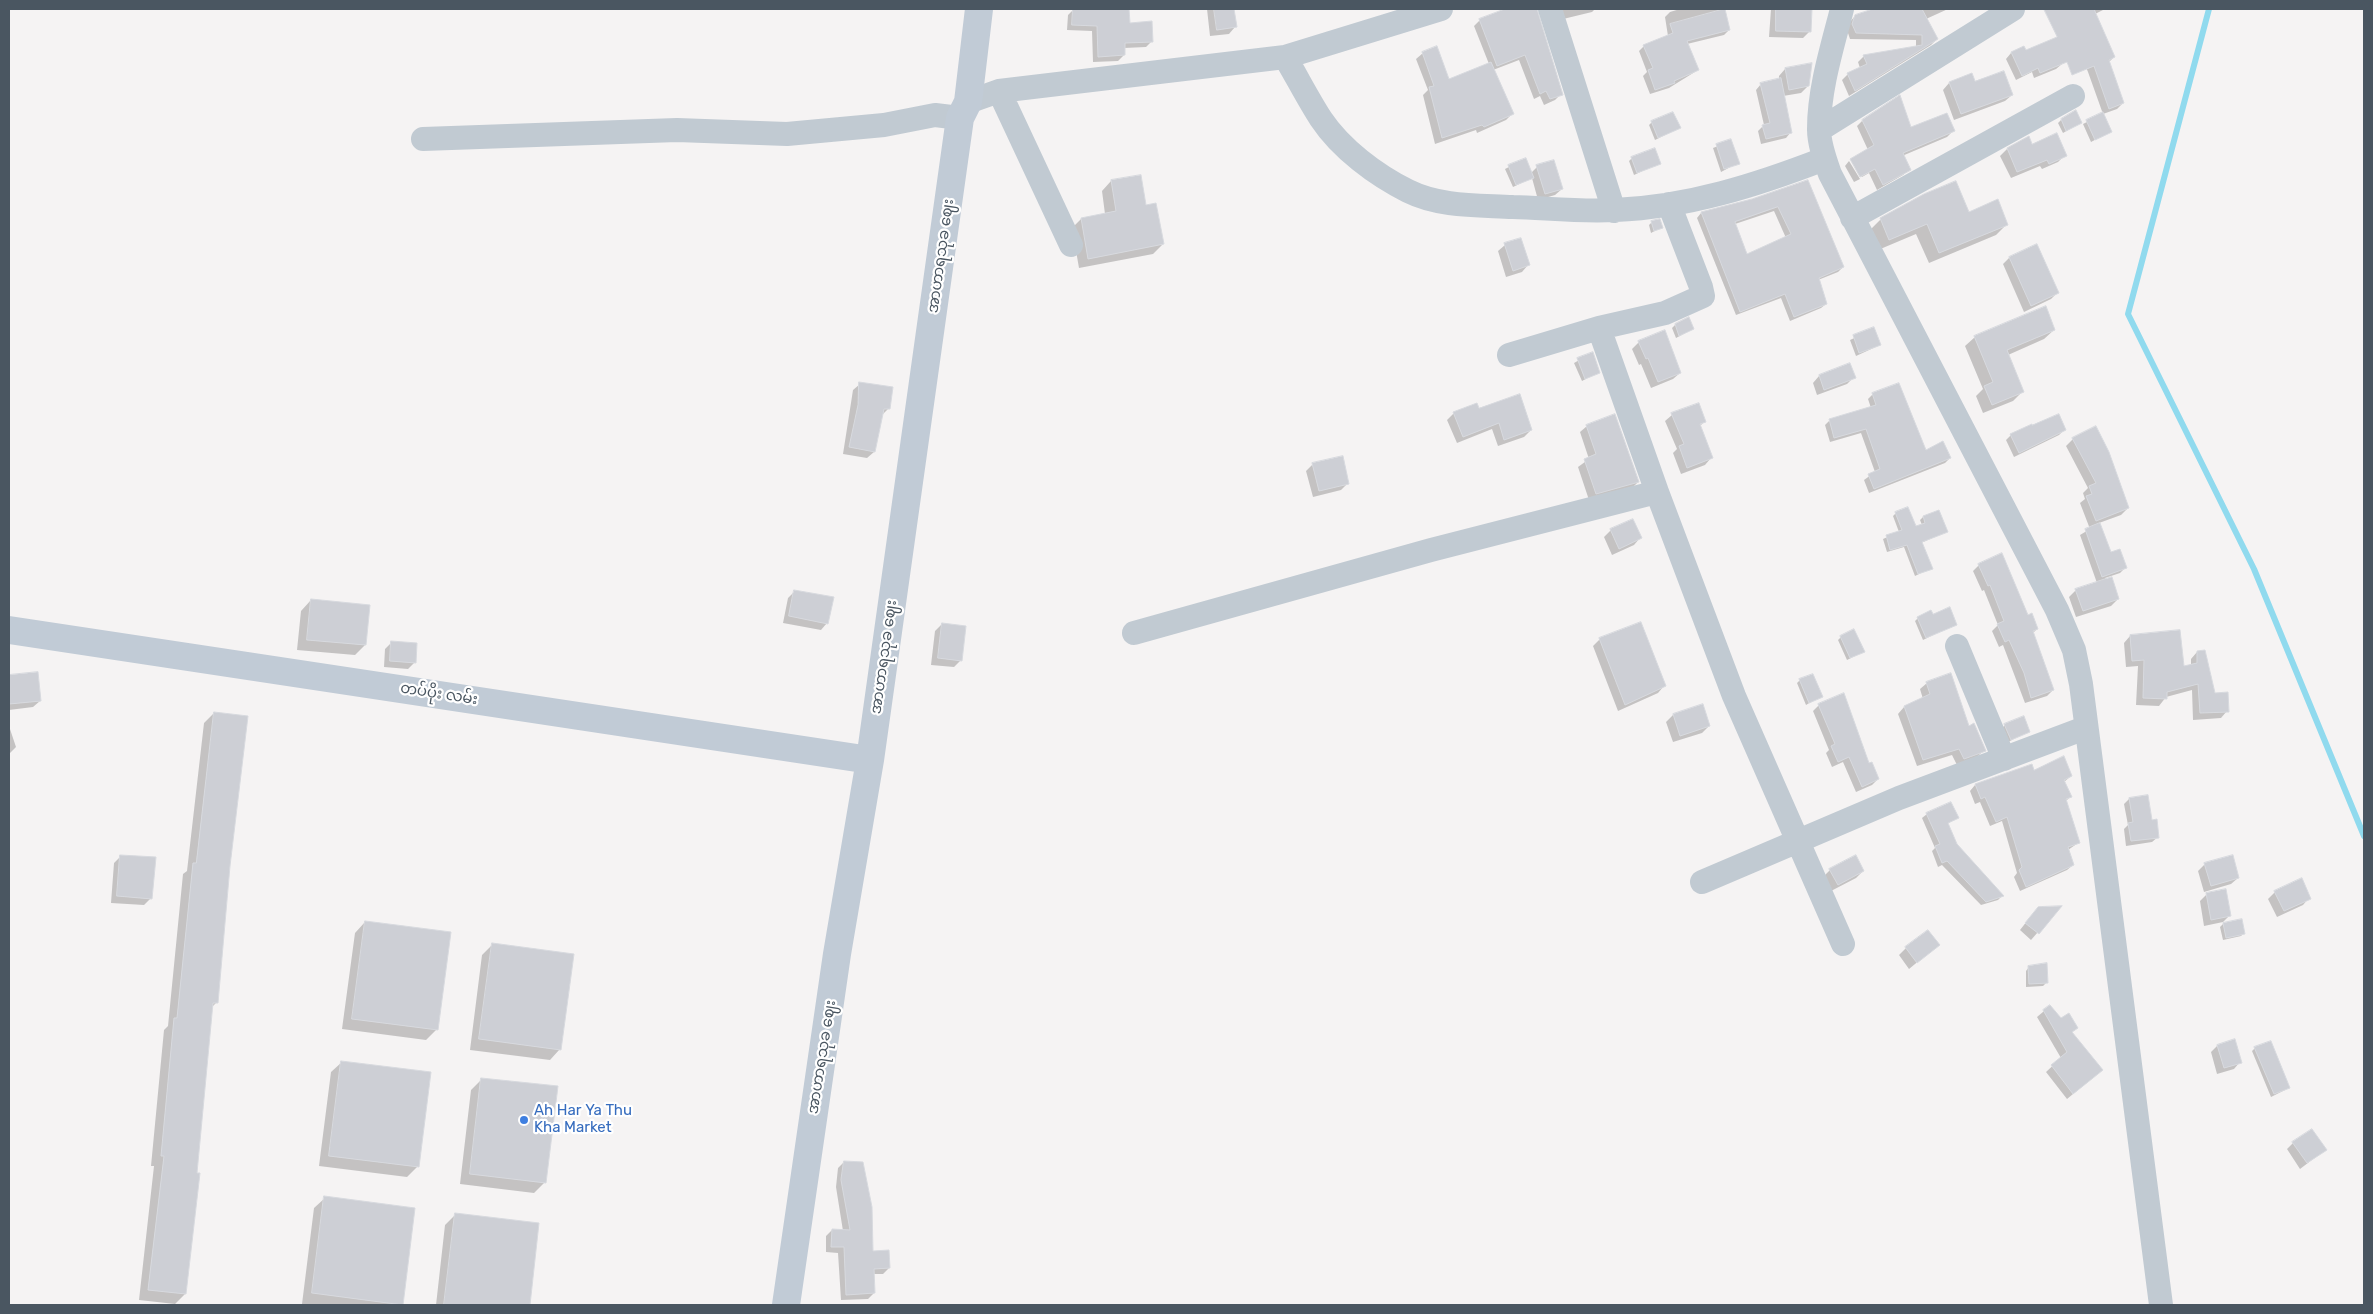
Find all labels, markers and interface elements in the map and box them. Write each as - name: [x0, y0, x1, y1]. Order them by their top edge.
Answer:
- street label: အာဟာရသုခ ဈေး: [924, 198, 958, 314]
- street label: အာဟာရသုခ ဈေး: [867, 599, 901, 715]
- street label: တပ်ပိုး လမ်း: [399, 679, 479, 709]
- street label: အာဟာရသုခ ဈေး: [804, 999, 840, 1115]
- place label: Ah Har Ya Thu Kha Market: [534, 1102, 632, 1137]
- marker: Ah Har Ya Thu Kha Market: [518, 1114, 530, 1126]

